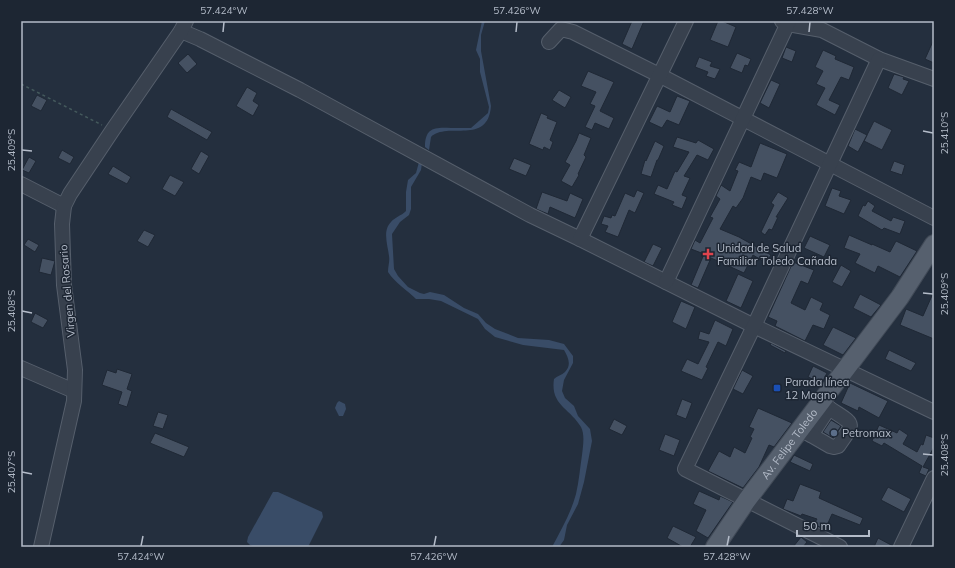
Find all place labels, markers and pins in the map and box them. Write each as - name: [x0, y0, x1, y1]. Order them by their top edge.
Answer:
- place label: Unidad de Salud Familiar Toledo Cañada: [717, 241, 837, 268]
- marker: Unidad de Salud Familiar Toledo Cañada: [702, 248, 714, 260]
- place label: Parada línea 12 Magno: [785, 375, 849, 402]
- marker: Parada línea 12 Magno: [772, 383, 782, 393]
- place label: Petromax: [842, 426, 891, 440]
- marker: Petromax: [829, 428, 839, 438]

